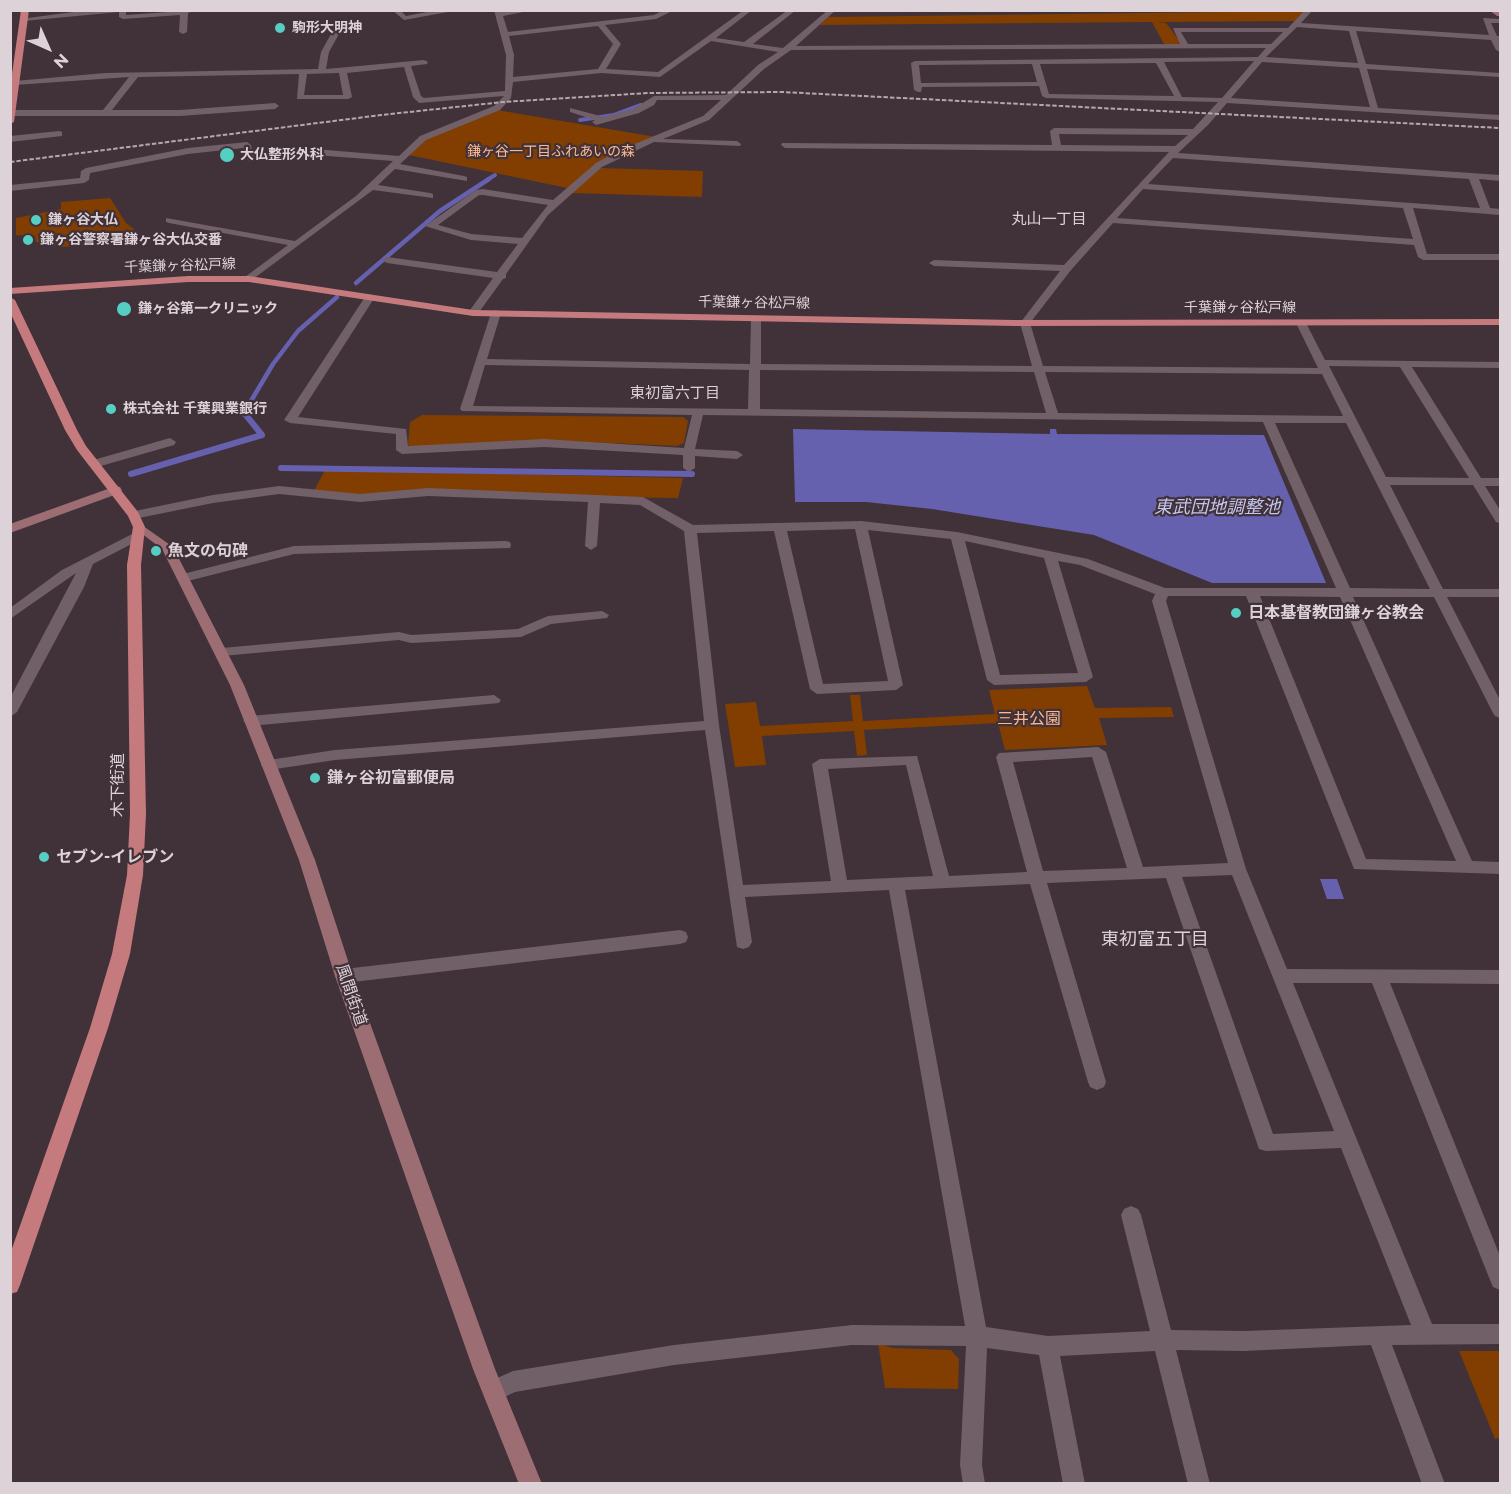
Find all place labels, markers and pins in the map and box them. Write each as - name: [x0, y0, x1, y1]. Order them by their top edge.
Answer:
- place label: 駒形大明神: [292, 20, 362, 36]
- marker: 駒形大明神: [273, 21, 287, 35]
- marker: 大仏整形外科: [218, 146, 236, 164]
- place label: 大仏整形外科: [240, 147, 324, 163]
- place label: 鎌ヶ谷大仏: [48, 212, 118, 228]
- marker: 鎌ヶ谷大仏: [29, 213, 43, 227]
- place label: 鎌ヶ谷警察署鎌ヶ谷大仏交番: [40, 232, 222, 248]
- marker: 鎌ヶ谷警察署鎌ヶ谷大仏交番: [21, 233, 35, 247]
- marker: 鎌ヶ谷第一クリニック: [115, 300, 133, 318]
- place label: 鎌ヶ谷第一クリニック: [138, 301, 278, 317]
- place label: 株式会社 千葉興業銀行: [123, 401, 267, 417]
- marker: 株式会社 千葉興業銀行: [104, 402, 118, 416]
- place label: 魚文の句碑: [168, 541, 248, 561]
- marker: 魚文の句碑: [149, 544, 163, 558]
- place label: 日本基督教団鎌ヶ谷教会: [1248, 603, 1424, 623]
- marker: 日本基督教団鎌ヶ谷教会: [1229, 606, 1243, 620]
- place label: 鎌ヶ谷初富郵便局: [327, 768, 455, 788]
- marker: 鎌ヶ谷初富郵便局: [308, 771, 322, 785]
- place label: セブン-イレブン: [56, 847, 174, 867]
- marker: セブン-イレブン: [37, 850, 51, 864]

